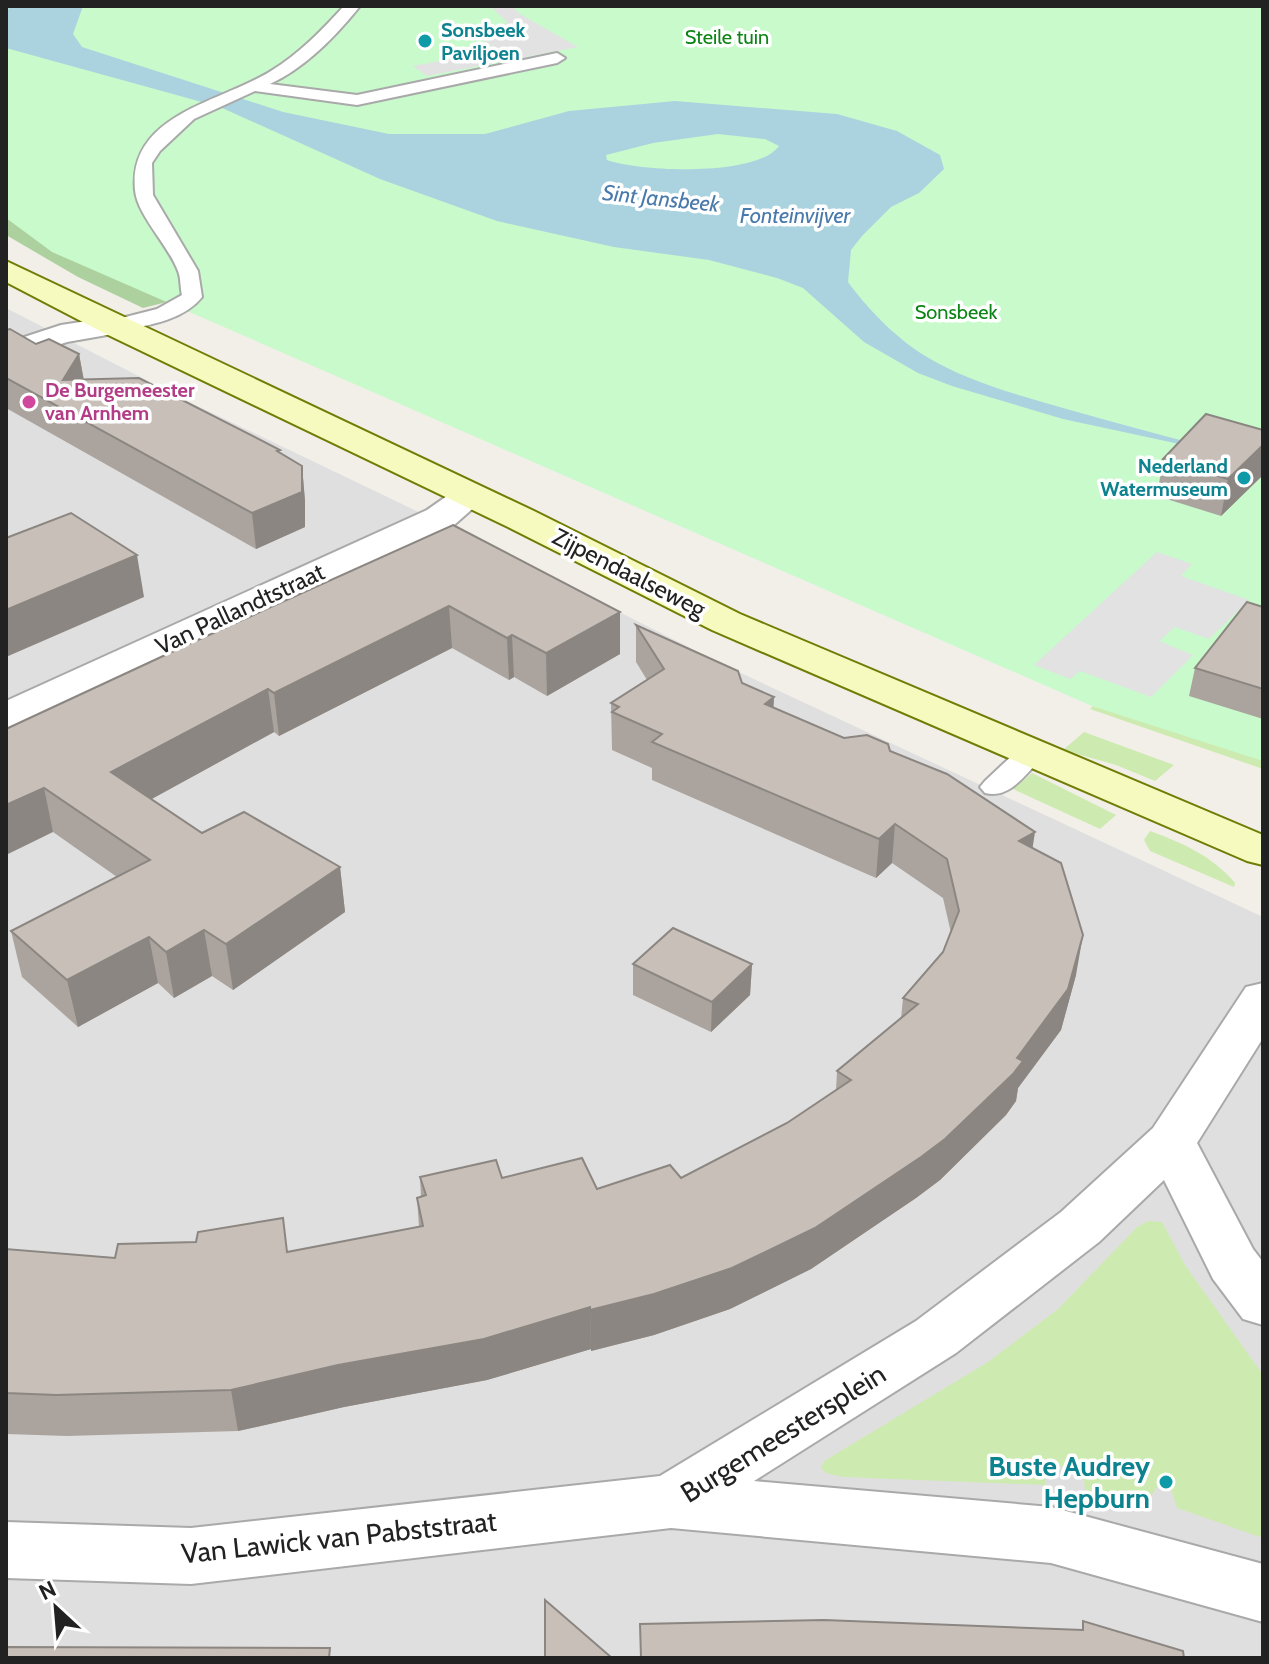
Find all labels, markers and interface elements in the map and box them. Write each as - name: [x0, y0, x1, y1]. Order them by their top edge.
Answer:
- place label: Sonsbeek Paviljoen: [441, 18, 526, 65]
- park label: Steile tuin: [685, 25, 769, 49]
- marker: Sonsbeek Paviljoen: [416, 32, 434, 50]
- water label: Sint Jansbeek: [601, 179, 721, 218]
- water label: Fonteinvijver: [740, 202, 852, 229]
- park label: Sonsbeek: [915, 300, 997, 324]
- place label: De Burgemeester van Arnhem: [45, 378, 195, 425]
- marker: De Burgemeester van Arnhem: [20, 393, 38, 411]
- place label: Nederland Watermuseum: [1100, 454, 1228, 501]
- marker: Nederland Watermuseum: [1235, 469, 1253, 487]
- street label: Zijpendaalseweg: [548, 521, 712, 624]
- street label: Van Pallandtstraat: [151, 557, 329, 660]
- street label: Burgemeestersplein: [674, 1356, 892, 1510]
- place label: Buste Audrey Hepburn: [988, 1449, 1150, 1515]
- marker: Buste Audrey Hepburn: [1157, 1473, 1175, 1491]
- street label: Van Lawick van Pabststraat: [180, 1504, 498, 1570]
- north arrow: [16, 1568, 96, 1648]
- text: N: [35, 1575, 60, 1606]

